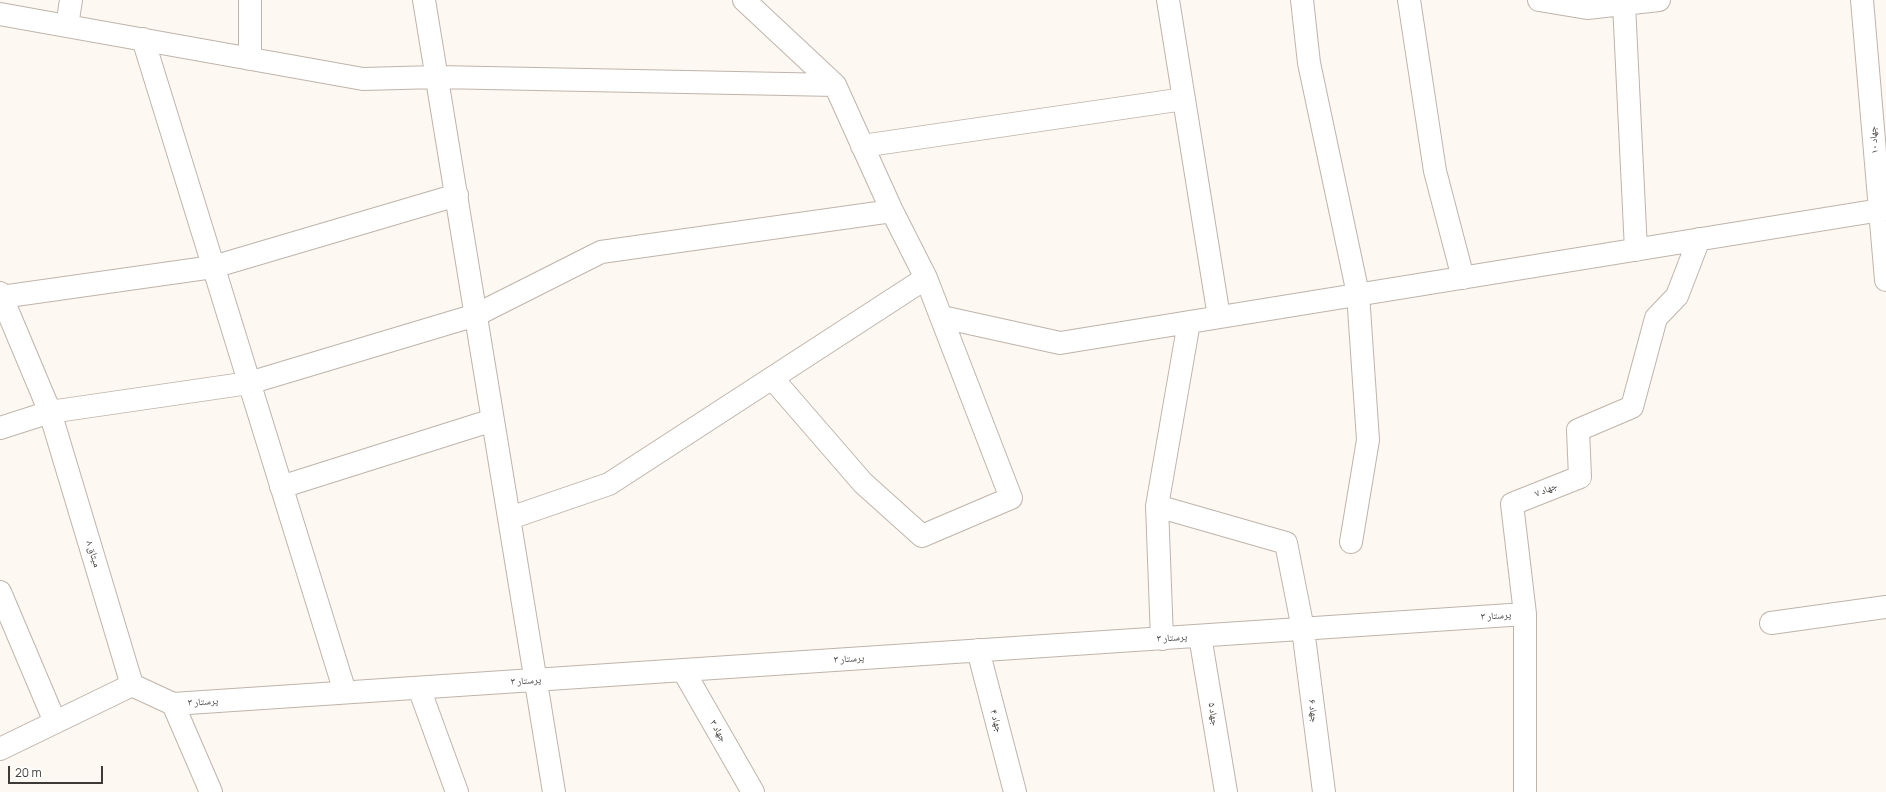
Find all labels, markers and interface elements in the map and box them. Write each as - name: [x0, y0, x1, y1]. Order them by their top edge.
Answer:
- street label: جهاد ۱۰: [1867, 126, 1881, 154]
- street label: جهاد ۷: [1533, 480, 1559, 500]
- street label: میثاق ۸: [83, 539, 103, 569]
- street label: پرستار ۳: [1480, 609, 1512, 623]
- street label: پرستار ۳: [1156, 631, 1188, 645]
- street label: پرستار ۳: [833, 652, 865, 666]
- street label: پرستار ۳: [510, 674, 542, 688]
- street label: پرستار ۳: [187, 695, 219, 709]
- street label: جهاد ۶: [1306, 699, 1320, 723]
- street label: جهاد ۵: [1205, 702, 1221, 726]
- street label: جهاد ۴: [987, 708, 1005, 734]
- street label: جهاد ۳: [707, 718, 729, 744]
- scale bar: [10, 758, 105, 784]
- text: 20 m: [15, 764, 42, 781]

